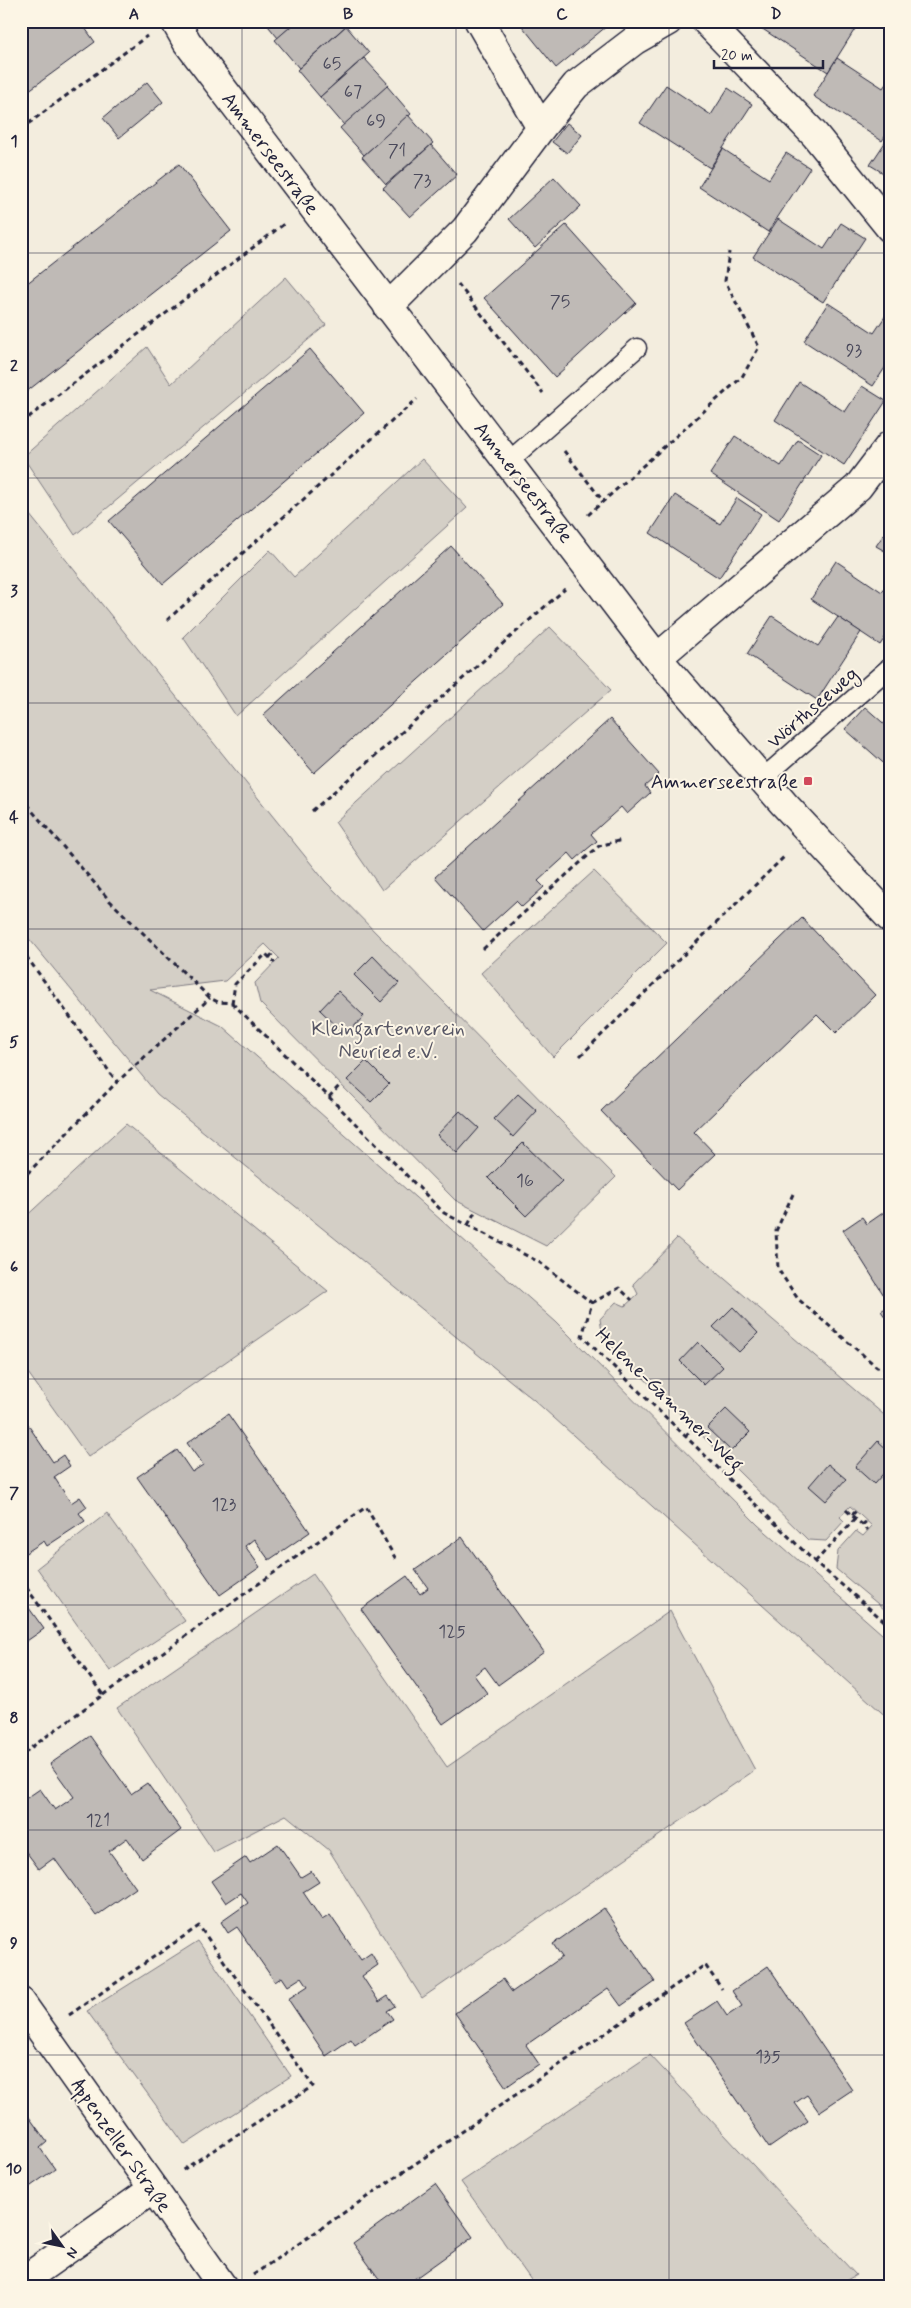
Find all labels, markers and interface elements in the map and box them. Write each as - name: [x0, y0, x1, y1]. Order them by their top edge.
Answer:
- text: A: [129, 4, 139, 25]
- text: B: [343, 4, 353, 25]
- text: C: [556, 4, 568, 25]
- text: D: [770, 4, 782, 25]
- scale bar: [714, 38, 822, 70]
- text: 20 m: [721, 46, 753, 66]
- house number: 65: [323, 52, 341, 76]
- house number: 67: [344, 80, 362, 104]
- street label: Ammerseestraße: [215, 87, 325, 221]
- house number: 69: [366, 109, 386, 133]
- text: 1: [10, 131, 18, 152]
- house number: 71: [388, 139, 406, 163]
- house number: 73: [413, 169, 432, 193]
- house number: 75: [550, 290, 570, 314]
- house number: 93: [846, 339, 863, 363]
- text: 2: [10, 356, 18, 377]
- street label: Ammerseestraße: [467, 417, 579, 549]
- text: 3: [10, 581, 18, 602]
- street label: Wörthseeweg: [762, 661, 865, 756]
- place label: Ammerseestraße: [651, 769, 798, 796]
- marker: Ammerseestraße: [802, 775, 814, 787]
- text: 4: [9, 807, 19, 828]
- park label: Kleingartenverein Neuried e.V.: [311, 1016, 465, 1066]
- text: 5: [9, 1032, 19, 1053]
- house number: 16: [516, 1169, 534, 1193]
- text: 6: [10, 1257, 18, 1278]
- street label: Helene-Gammer-Weg: [587, 1322, 749, 1480]
- text: 7: [9, 1483, 19, 1504]
- house number: 123: [212, 1493, 236, 1517]
- house number: 125: [438, 1620, 466, 1644]
- text: 8: [9, 1708, 19, 1729]
- house number: 121: [86, 1809, 110, 1833]
- text: 9: [10, 1933, 18, 1954]
- house number: 135: [755, 2045, 781, 2069]
- street label: Appenzeller Straße: [64, 2073, 177, 2219]
- text: 10: [6, 2159, 22, 2180]
- north arrow: [38, 2220, 88, 2270]
- text: N: [62, 2244, 82, 2261]

